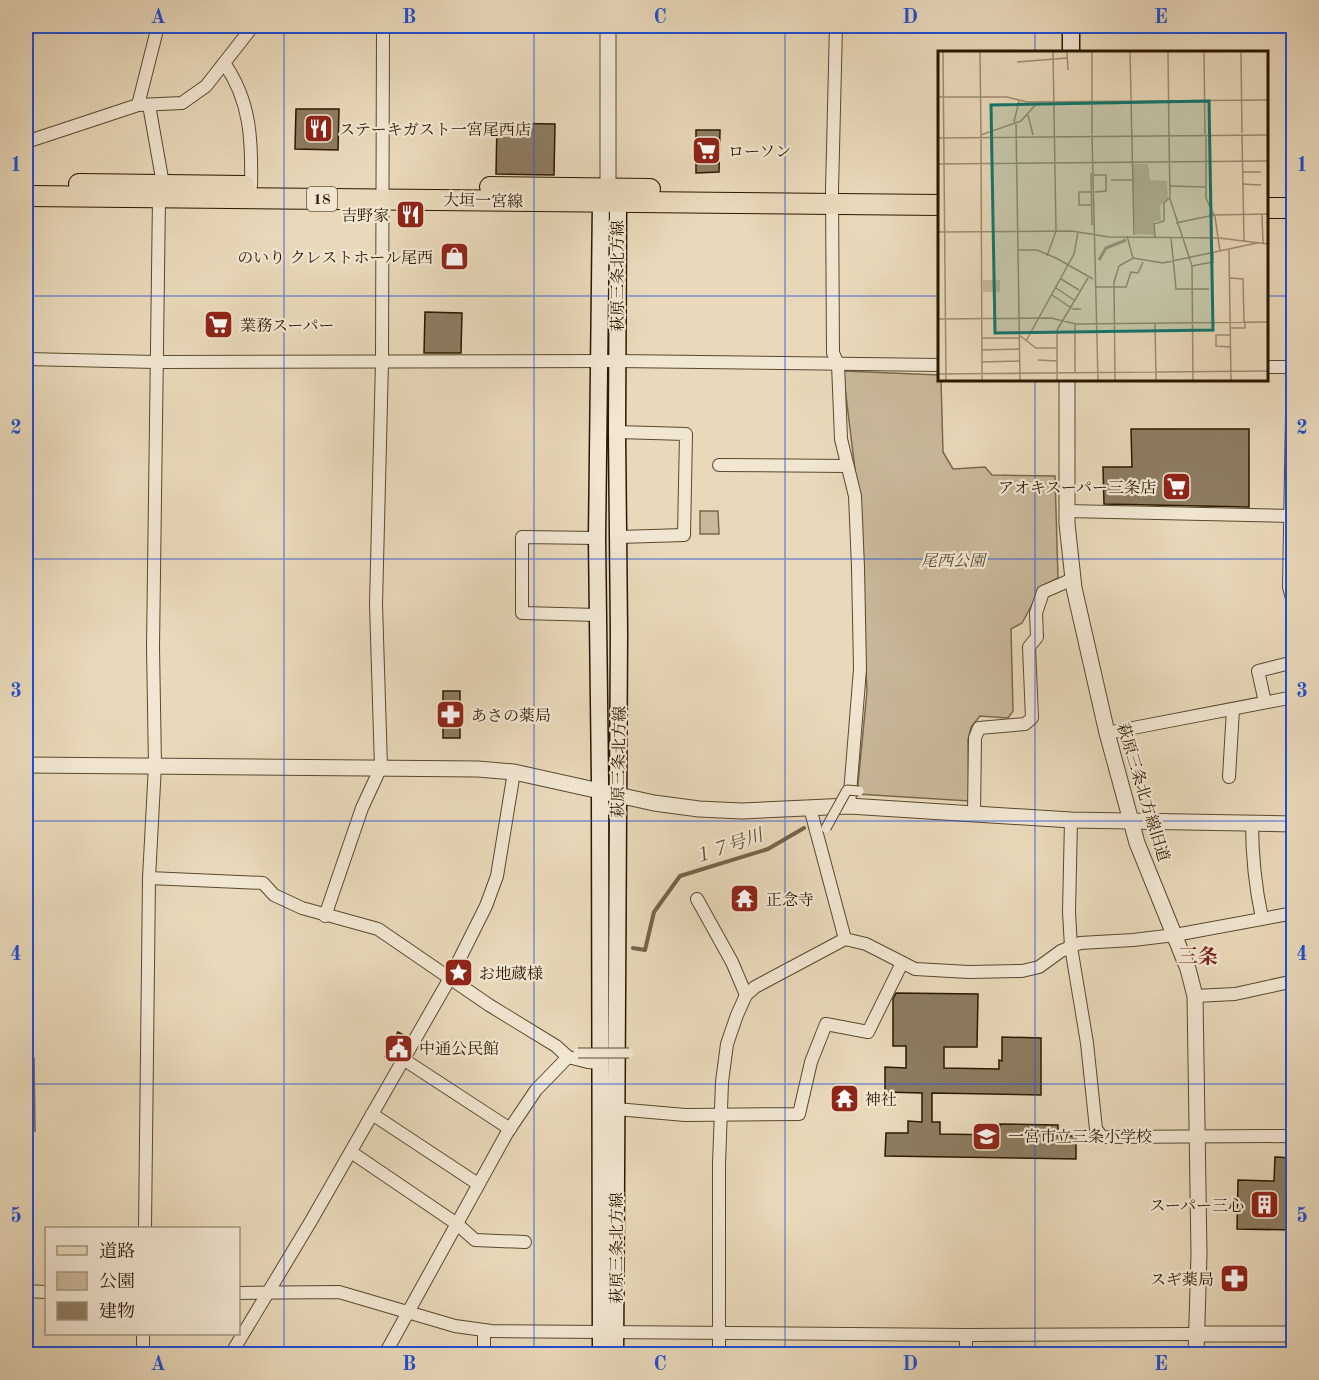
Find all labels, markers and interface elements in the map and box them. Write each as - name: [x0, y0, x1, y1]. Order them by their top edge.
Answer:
- text: A: [150, 8, 166, 28]
- text: B: [402, 8, 416, 28]
- text: C: [653, 8, 667, 28]
- text: D: [902, 8, 918, 28]
- text: E: [1154, 8, 1168, 28]
- inset map: [938, 51, 1268, 381]
- restaurant icon: ステーキガスト一宮尾西店: [302, 113, 334, 145]
- place label: ステーキガスト一宮尾西店: [339, 121, 531, 139]
- supermarket icon: ローソン: [691, 135, 723, 167]
- place label: ローソン: [728, 145, 791, 161]
- text: 1: [10, 156, 22, 176]
- text: 1: [1296, 156, 1308, 176]
- road number: 18: [307, 187, 337, 211]
- street label: 大垣一宮線: [443, 191, 523, 211]
- restaurant icon: 吉野家: [394, 199, 426, 231]
- place label: 吉野家: [341, 207, 389, 225]
- street label: 萩原三条北方線: [609, 220, 627, 332]
- shop icon: のいり クレストホール尾西: [438, 241, 470, 273]
- place label: のいり クレストホール尾西: [237, 249, 433, 267]
- supermarket icon: 業務スーパー: [203, 309, 235, 341]
- place label: 業務スーパー: [240, 317, 334, 335]
- text: 2: [10, 419, 22, 439]
- text: 2: [1296, 419, 1308, 439]
- supermarket icon: アオキスーパー三条店: [1161, 471, 1193, 503]
- place label: アオキスーパー三条店: [998, 479, 1156, 497]
- park label: 尾西公園: [921, 552, 988, 570]
- text: 3: [10, 682, 22, 702]
- text: 3: [1296, 682, 1308, 702]
- pharmacy icon: あさの薬局: [434, 699, 466, 731]
- street label: 萩原三条北方線: [609, 706, 629, 818]
- place label: あさの薬局: [471, 707, 551, 725]
- street label: 萩原三条北方線旧道: [1113, 721, 1173, 864]
- water label: １７号川: [691, 825, 767, 867]
- temple icon: 正念寺: [729, 883, 761, 915]
- place label: 正念寺: [766, 891, 814, 909]
- text: 4: [10, 945, 22, 965]
- district label: 三条: [1178, 945, 1218, 968]
- text: 4: [1296, 945, 1308, 965]
- place icon: お地蔵様: [442, 957, 474, 989]
- place label: お地蔵様: [479, 965, 543, 983]
- public building icon: 中通公民館: [382, 1032, 414, 1064]
- place label: 中通公民館: [419, 1040, 499, 1058]
- temple icon: 神社: [828, 1083, 860, 1115]
- place label: 神社: [865, 1091, 897, 1109]
- school or university icon: 一宮市立三条小学校: [971, 1120, 1003, 1152]
- place label: 一宮市立三条小学校: [1008, 1128, 1152, 1146]
- building icon: スーパー三心: [1249, 1189, 1281, 1221]
- street label: 萩原三条北方線: [608, 1192, 626, 1304]
- place label: スーパー三心: [1150, 1197, 1244, 1215]
- text: 5: [10, 1206, 22, 1227]
- text: 5: [1296, 1206, 1308, 1227]
- legend: [45, 1227, 240, 1335]
- text: 道路: [99, 1241, 135, 1261]
- pharmacy icon: スギ薬局: [1219, 1263, 1251, 1295]
- place label: スギ薬局: [1150, 1271, 1214, 1289]
- text: 公園: [99, 1272, 135, 1291]
- text: 建物: [99, 1301, 135, 1321]
- text: A: [150, 1355, 166, 1375]
- text: B: [402, 1355, 416, 1375]
- text: C: [653, 1355, 667, 1375]
- text: D: [902, 1355, 918, 1375]
- text: E: [1154, 1355, 1168, 1375]

